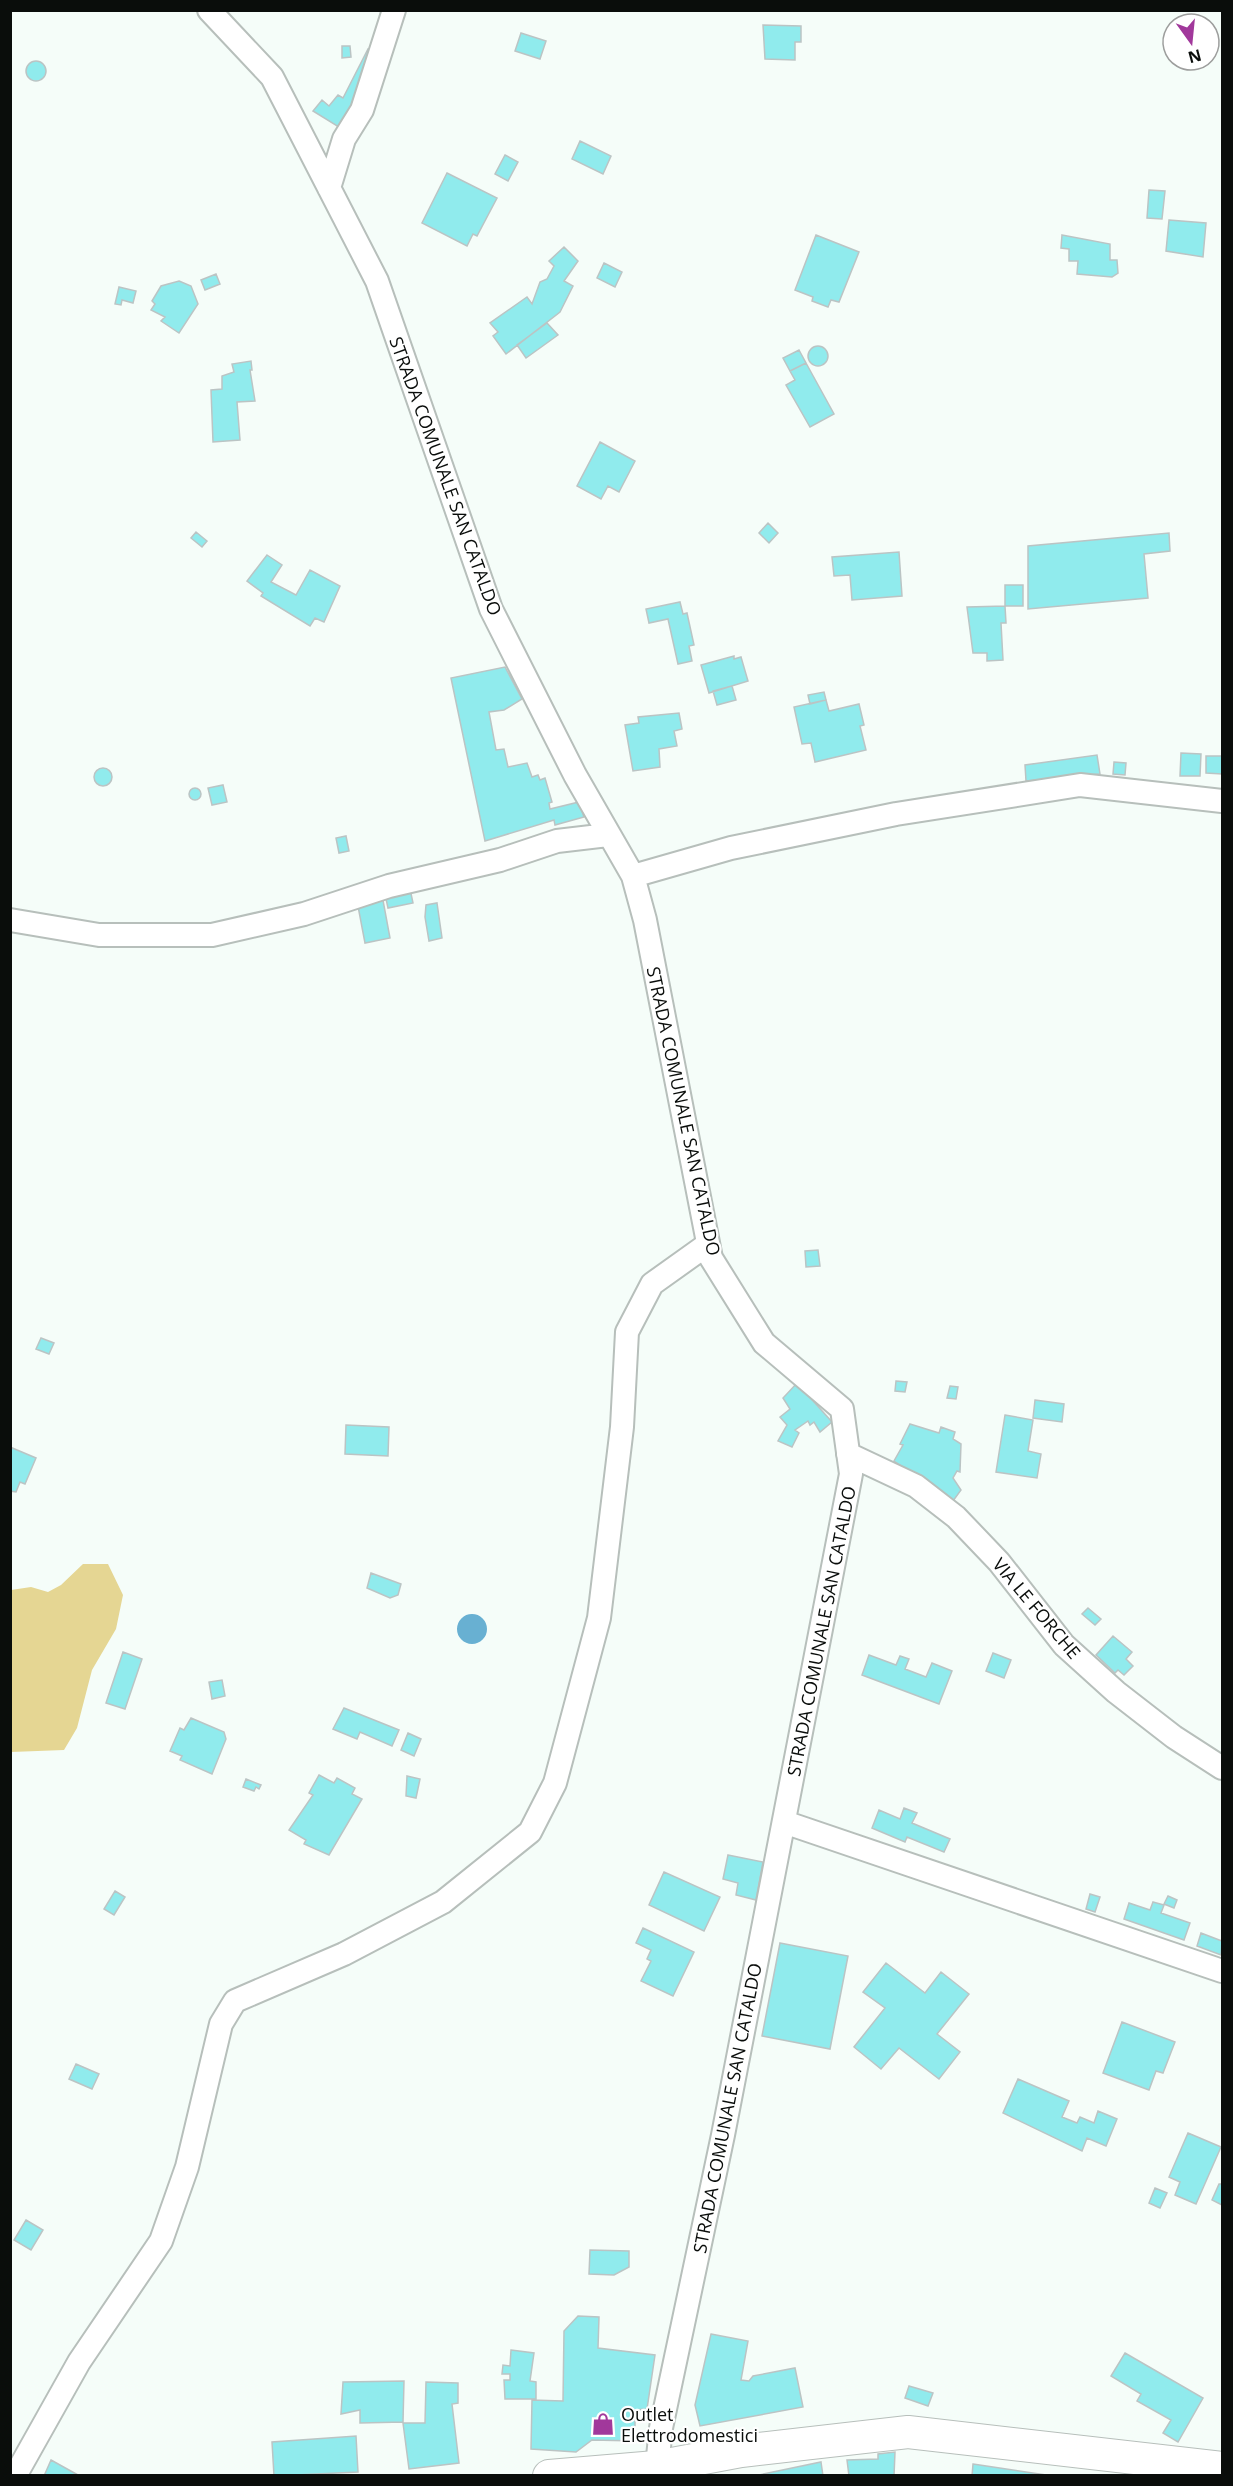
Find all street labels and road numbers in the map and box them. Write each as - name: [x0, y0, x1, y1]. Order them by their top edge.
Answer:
- street label: STRADA COMUNALE SAN CATALDO: [384, 333, 508, 619]
- street label: STRADA COMUNALE SAN CATALDO: [642, 964, 726, 1258]
- street label: STRADA COMUNALE SAN CATALDO: [781, 1484, 861, 1778]
- street label: VIA LE FORCHE: [988, 1552, 1086, 1664]
- street label: STRADA COMUNALE SAN CATALDO: [687, 1961, 767, 2255]

